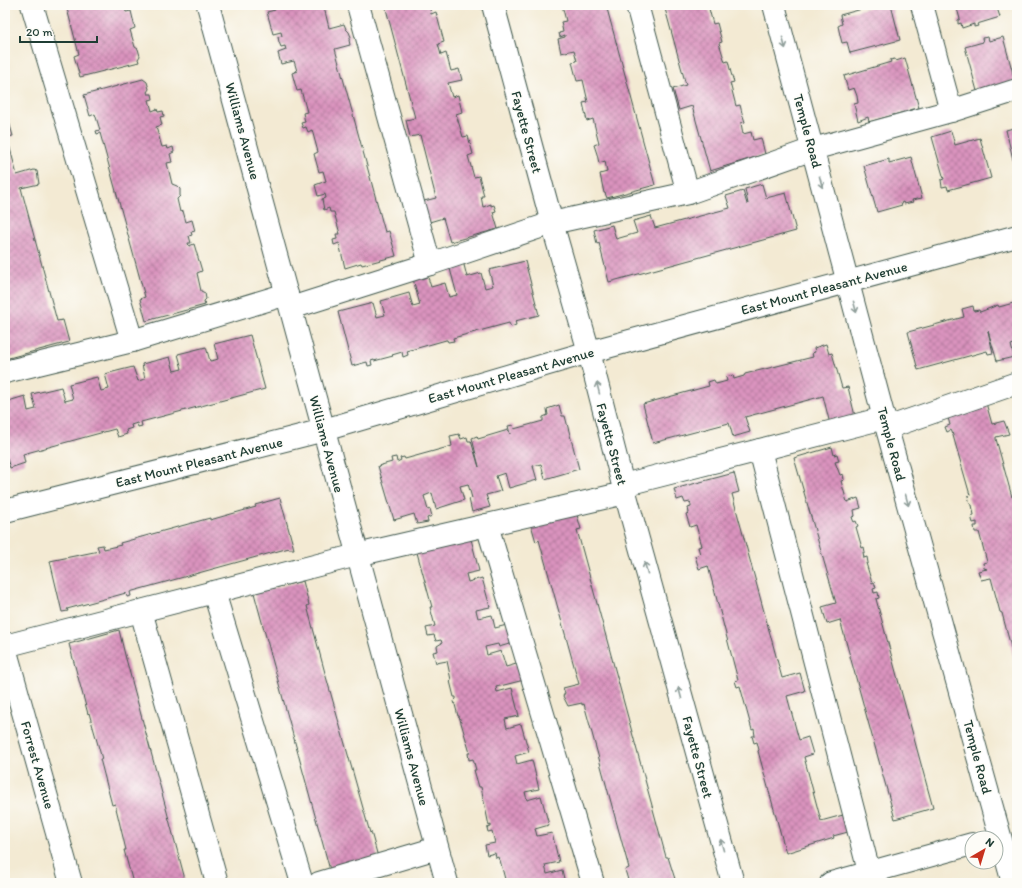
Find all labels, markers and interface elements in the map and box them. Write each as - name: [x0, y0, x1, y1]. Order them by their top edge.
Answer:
- scale bar: [20, 18, 97, 44]
- text: 20 m: [26, 25, 53, 39]
- one-way arrow: [781, 36, 789, 49]
- street label: Williams Avenue: [221, 81, 264, 182]
- street label: Fayette Street: [507, 89, 546, 175]
- street label: Temple Road: [789, 92, 826, 170]
- one-way arrow: [818, 175, 826, 188]
- street label: East Mount Pleasant Avenue: [739, 258, 909, 319]
- one-way arrow: [852, 301, 859, 314]
- street label: East Mount Pleasant Avenue: [426, 344, 596, 407]
- one-way arrow: [594, 382, 601, 395]
- street label: Williams Avenue: [305, 394, 348, 495]
- street label: Fayette Street: [592, 401, 631, 487]
- street label: Temple Road: [873, 405, 910, 483]
- street label: East Mount Pleasant Avenue: [114, 433, 285, 492]
- one-way arrow: [904, 494, 911, 507]
- one-way arrow: [642, 562, 649, 575]
- one-way arrow: [676, 687, 684, 700]
- street label: Williams Avenue: [390, 707, 433, 808]
- street label: Fayette Street: [678, 714, 717, 800]
- street label: Temple Road: [959, 718, 996, 796]
- street label: Forrest Avenue: [17, 719, 58, 811]
- north arrow: [964, 830, 1004, 870]
- text: N: [983, 835, 997, 850]
- one-way arrow: [718, 839, 726, 852]

